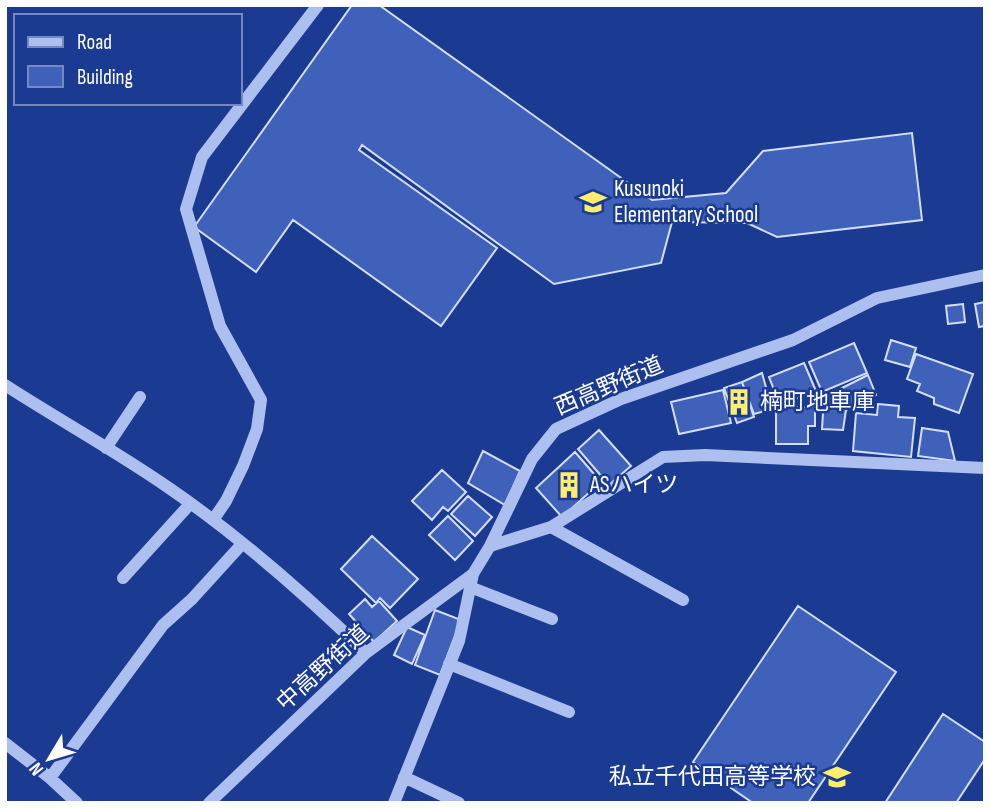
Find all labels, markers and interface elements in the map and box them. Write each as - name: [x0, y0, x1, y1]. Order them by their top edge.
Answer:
- legend: [14, 14, 242, 105]
- text: Road: [77, 30, 112, 55]
- text: Building: [77, 65, 133, 90]
- place label: Kusunoki Elementary School: [614, 175, 758, 229]
- school or university icon: Kusunoki Elementary School: [578, 187, 608, 217]
- street label: 西高野街道: [551, 351, 667, 421]
- building icon: 楠町地車庫: [724, 387, 754, 417]
- place label: 楠町地車庫: [760, 388, 875, 416]
- building icon: ASハイツ: [554, 470, 584, 500]
- place label: ASハイツ: [589, 471, 678, 499]
- street label: 中高野街道: [271, 619, 375, 717]
- north arrow: [14, 724, 84, 794]
- text: N: [25, 757, 49, 780]
- school or university icon: 私立千代田高等学校: [822, 762, 852, 792]
- place label: 私立千代田高等学校: [609, 763, 816, 791]

